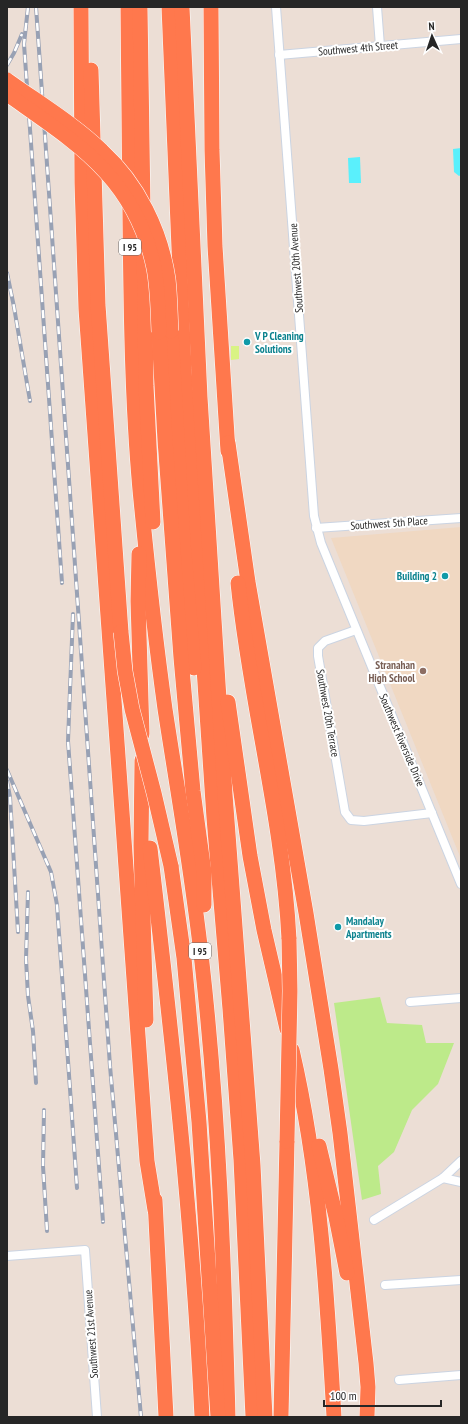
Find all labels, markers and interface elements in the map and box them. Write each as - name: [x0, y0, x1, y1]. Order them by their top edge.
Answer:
- north arrow: [412, 16, 452, 56]
- text: N: [428, 19, 435, 33]
- street label: Southwest 4th Street: [318, 38, 398, 58]
- street label: Southwest 20th Avenue: [286, 222, 306, 313]
- road number: I 95: [119, 239, 141, 255]
- place label: V P Cleaning Solutions: [254, 329, 304, 356]
- marker: V P Cleaning Solutions: [242, 337, 252, 347]
- street label: Southwest 5th Place: [350, 513, 429, 533]
- place label: Building 2: [397, 569, 437, 583]
- marker: Building 2: [440, 571, 450, 581]
- place label: Stranahan High School: [369, 658, 415, 685]
- marker: Stranahan High School: [418, 666, 428, 676]
- street label: Southwest 20th Terrace: [313, 668, 343, 758]
- street label: Southwest Riverside Drive: [376, 692, 428, 789]
- place label: Mandalay Apartments: [345, 914, 392, 941]
- marker: Mandalay Apartments: [333, 922, 343, 932]
- road number: I 95: [189, 943, 211, 959]
- street label: Southwest 21st Avenue: [81, 1289, 101, 1379]
- scale bar: [324, 1382, 441, 1408]
- text: 100 m: [330, 1388, 357, 1403]

